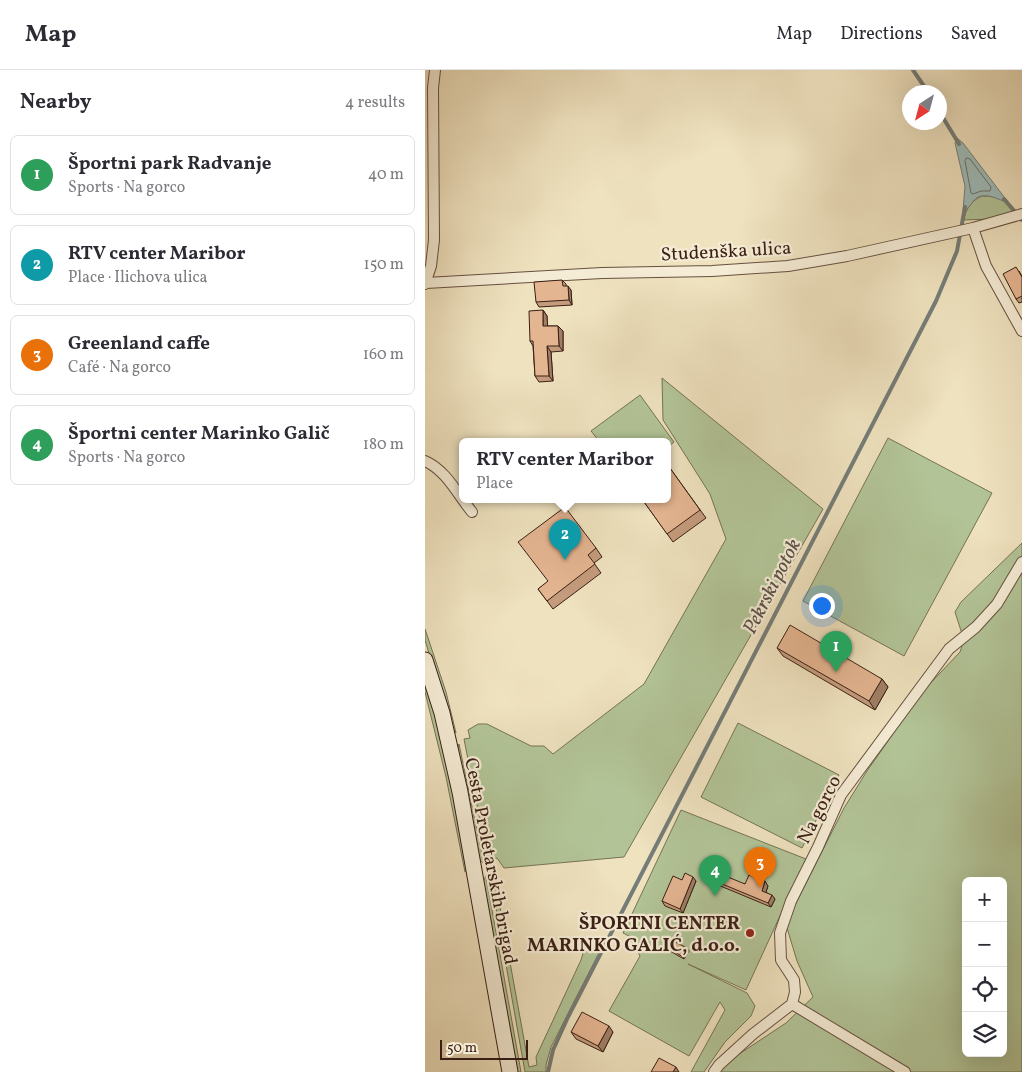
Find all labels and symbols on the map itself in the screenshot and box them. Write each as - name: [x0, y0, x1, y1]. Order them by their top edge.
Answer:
- north arrow: [902, 85, 947, 130]
- street label: Studenška ulica: [660, 236, 792, 268]
- pin: 2: [549, 519, 581, 560]
- water label: Pekrski potok: [737, 534, 809, 639]
- your location: [809, 593, 835, 619]
- pin: 1: [820, 631, 852, 672]
- street label: Cesta Proletarskih brigad: [457, 756, 523, 967]
- street label: Na gorco: [791, 771, 848, 849]
- pin: 3: [744, 847, 776, 888]
- pin: 4: [699, 855, 731, 896]
- place label: ŠPORTNI CENTER MARINKO GALIĆ, d.o.o.: [527, 911, 740, 959]
- marker: ŠPORTNI CENTER MARINKO GALIĆ, d.o.o.: [744, 927, 756, 939]
- scale bar: [440, 1037, 527, 1060]

